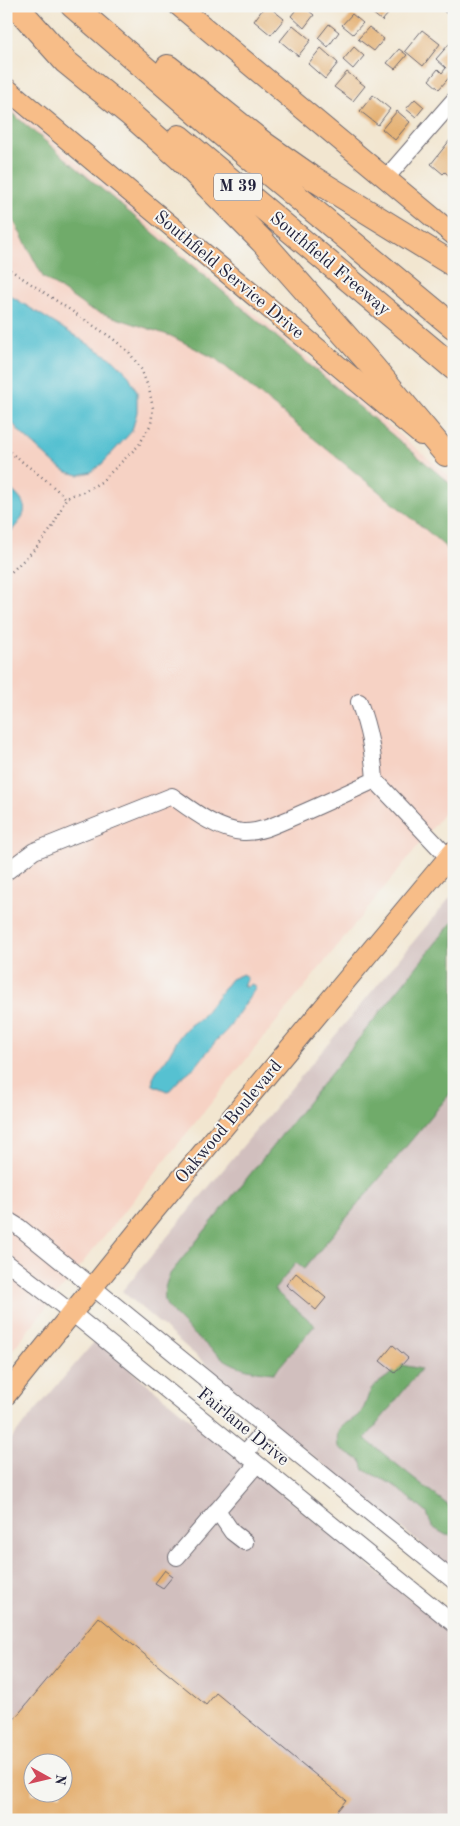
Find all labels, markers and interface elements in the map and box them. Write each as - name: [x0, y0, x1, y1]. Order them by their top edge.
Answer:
- road number: M 39: [214, 173, 262, 200]
- street label: Southfield Service Drive: [151, 208, 307, 342]
- street label: Southfield Freeway: [267, 209, 394, 320]
- street label: Oakwood Boulevard: [172, 1057, 286, 1187]
- street label: Fairlane Drive: [194, 1385, 292, 1469]
- north arrow: [22, 1754, 72, 1804]
- text: N: [52, 1773, 68, 1786]

